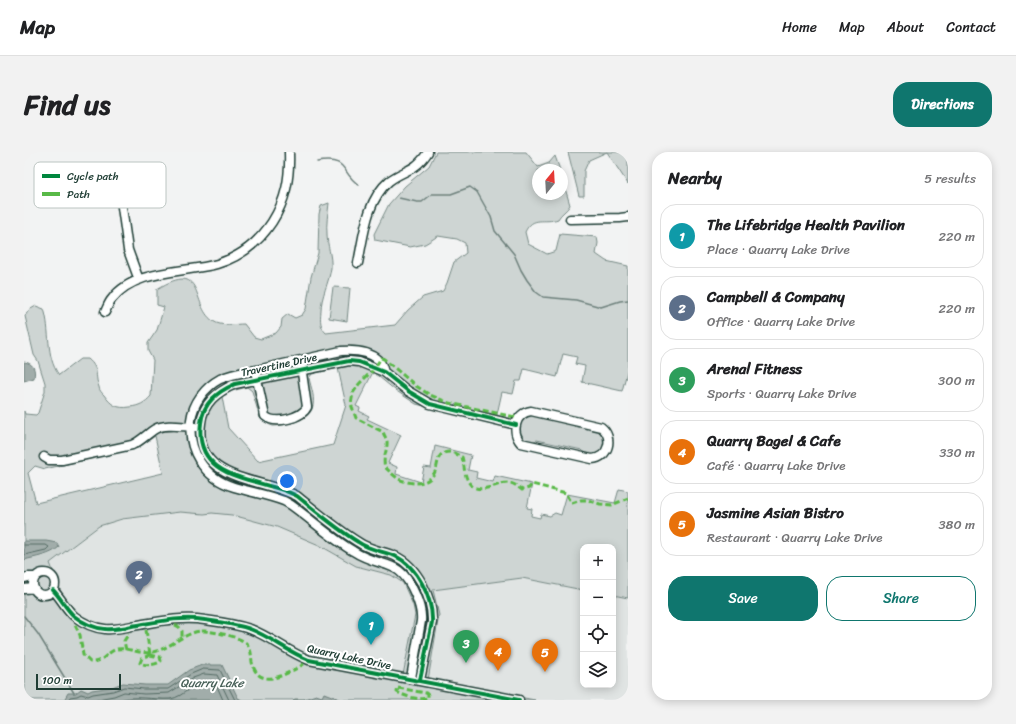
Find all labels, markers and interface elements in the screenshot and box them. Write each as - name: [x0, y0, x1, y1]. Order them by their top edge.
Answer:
- text: Map: [20, 11, 55, 44]
- text: Home: [782, 15, 817, 40]
- text: Map: [839, 15, 865, 40]
- text: About: [887, 15, 924, 40]
- text: Contact: [946, 15, 996, 40]
- text: Find us: [24, 80, 111, 129]
- button: Directions: [893, 82, 992, 127]
- legend: [34, 162, 166, 208]
- text: Nearby: [668, 163, 722, 193]
- north arrow: [532, 164, 568, 200]
- text: Cycle path: [67, 167, 119, 186]
- text: 5 results: [924, 167, 976, 190]
- text: Path: [67, 185, 90, 204]
- text: The Lifebridge Health Pavilion: [707, 212, 905, 238]
- text: 1: [679, 225, 685, 248]
- text: 220 m: [938, 225, 975, 248]
- text: Place · Quarry Lake Drive: [707, 238, 850, 261]
- text: Campbell & Company: [707, 284, 845, 310]
- text: 2: [678, 297, 686, 320]
- text: 220 m: [938, 297, 975, 320]
- text: Office · Quarry Lake Drive: [707, 310, 855, 333]
- street label: Travertine Drive: [239, 348, 319, 382]
- text: Arenal Fitness: [707, 356, 802, 382]
- text: 3: [678, 369, 686, 392]
- text: 300 m: [938, 369, 975, 392]
- text: Sports · Quarry Lake Drive: [707, 382, 857, 405]
- text: Quarry Bagel & Cafe: [707, 428, 841, 454]
- text: 4: [678, 441, 686, 464]
- text: 330 m: [939, 441, 975, 464]
- text: Café · Quarry Lake Drive: [707, 454, 845, 477]
- your location: [277, 471, 297, 491]
- text: Jasmine Asian Bistro: [707, 500, 844, 526]
- text: 5: [678, 513, 686, 536]
- text: 380 m: [938, 513, 975, 536]
- text: Restaurant · Quarry Lake Drive: [707, 526, 883, 549]
- map controls: [580, 544, 616, 688]
- button: +: [580, 544, 616, 580]
- pin: 2: [126, 561, 152, 594]
- button: Save: [668, 576, 818, 621]
- button: Share: [826, 576, 976, 621]
- button: −: [580, 580, 616, 616]
- pin: 1: [358, 612, 384, 645]
- button: locate: [580, 616, 616, 652]
- pin: 3: [453, 630, 479, 663]
- pin: 4: [485, 638, 511, 671]
- street label: Quarry Lake Drive: [305, 639, 393, 675]
- pin: 5: [532, 639, 558, 672]
- button: layers: [580, 652, 616, 688]
- text: 100 m: [42, 671, 72, 690]
- scale bar: [36, 672, 121, 691]
- water label: Quarry Lake: [180, 672, 246, 694]

